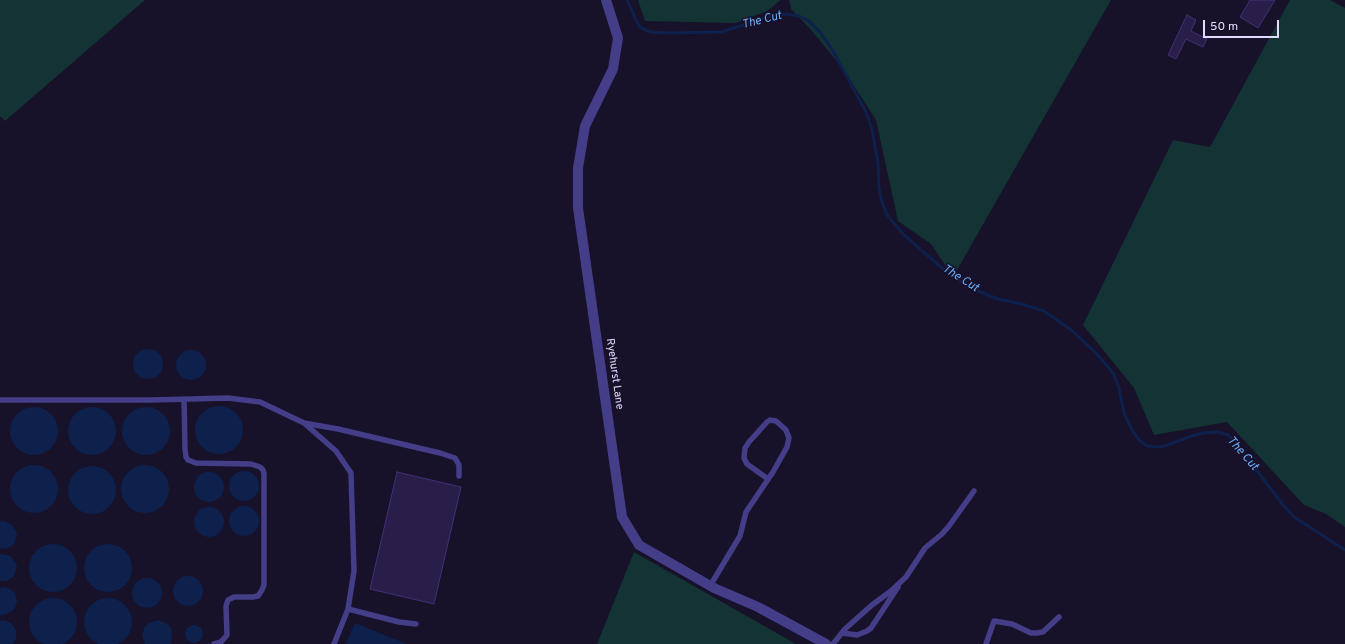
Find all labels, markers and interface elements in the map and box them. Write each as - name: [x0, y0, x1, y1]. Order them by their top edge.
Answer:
- water label: The Cut: [741, 9, 783, 33]
- scale bar: [1205, 12, 1281, 38]
- text: 50 m: [1210, 19, 1238, 35]
- water label: The Cut: [939, 262, 981, 296]
- street label: Ryehurst Lane: [602, 338, 626, 410]
- water label: The Cut: [1223, 434, 1261, 474]

